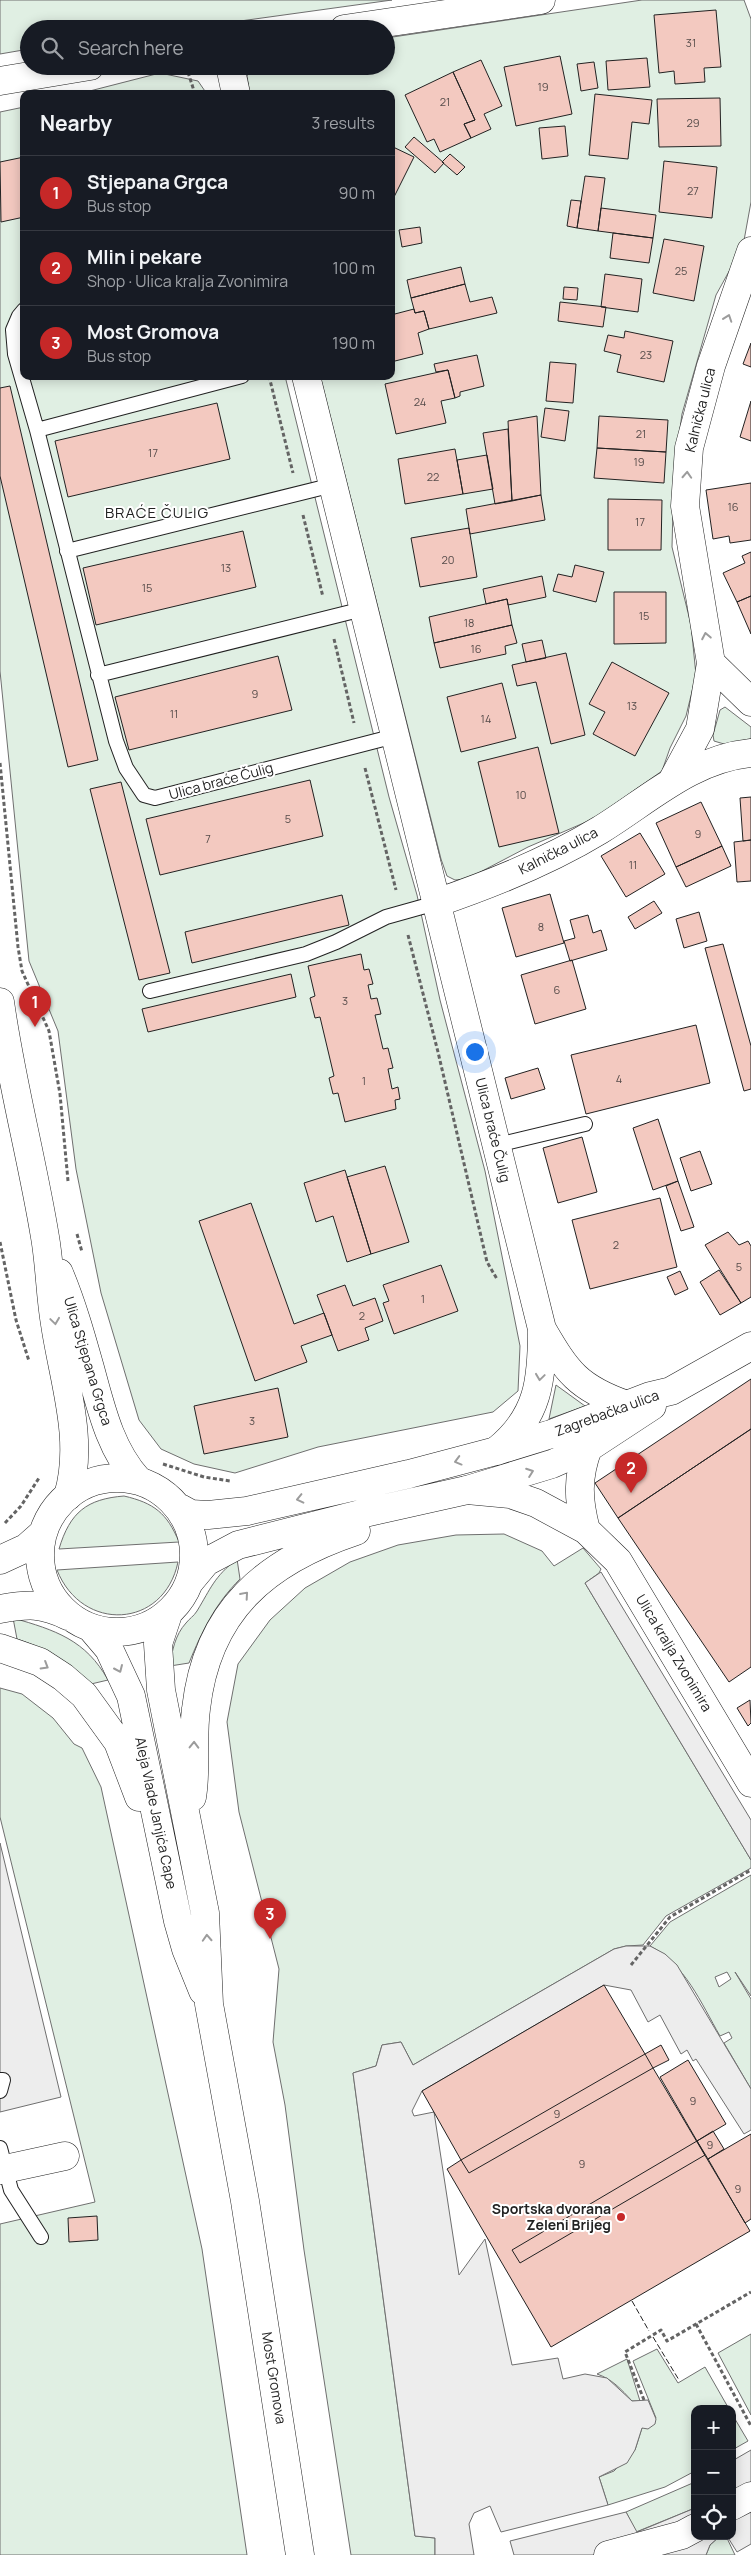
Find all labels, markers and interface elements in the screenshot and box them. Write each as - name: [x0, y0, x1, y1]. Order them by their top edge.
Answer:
- search box: [20, 20, 395, 75]
- icon: search: [38, 34, 66, 62]
- text: Search here: [78, 35, 184, 61]
- house number: 31: [686, 35, 696, 50]
- house number: 19: [537, 79, 549, 94]
- house number: 21: [440, 94, 450, 109]
- text: Nearby: [40, 109, 112, 137]
- text: 3 results: [312, 112, 375, 134]
- house number: 29: [686, 115, 700, 130]
- text: Stjepana Grgca: [87, 169, 228, 195]
- text: 1: [52, 182, 60, 204]
- text: 90 m: [339, 182, 375, 204]
- house number: 27: [687, 183, 699, 198]
- text: Bus stop: [87, 195, 151, 217]
- text: Mlin i pekare: [87, 244, 202, 270]
- text: 2: [51, 257, 61, 279]
- text: 100 m: [332, 257, 375, 279]
- house number: 25: [675, 263, 687, 278]
- text: Shop · Ulica kralja Zvonimira: [87, 270, 288, 292]
- one-way arrow: [722, 314, 732, 323]
- text: Most Gromova: [87, 319, 219, 345]
- text: 3: [51, 332, 61, 354]
- text: 190 m: [332, 332, 375, 354]
- text: Bus stop: [87, 345, 151, 367]
- house number: 23: [640, 347, 652, 362]
- street label: Kalnička ulica: [680, 366, 719, 454]
- house number: 24: [414, 394, 426, 409]
- house number: 21: [636, 426, 646, 441]
- house number: 17: [148, 445, 158, 460]
- house number: 19: [633, 454, 645, 469]
- house number: 22: [427, 469, 439, 484]
- one-way arrow: [682, 471, 693, 479]
- house number: 16: [727, 499, 739, 514]
- district label: BRAĆE ČULIG: [105, 502, 209, 523]
- house number: 17: [635, 514, 645, 529]
- house number: 20: [442, 552, 454, 567]
- house number: 13: [221, 560, 231, 575]
- house number: 15: [142, 580, 152, 595]
- house number: 15: [639, 608, 649, 623]
- house number: 18: [464, 615, 474, 630]
- one-way arrow: [701, 631, 712, 640]
- house number: 16: [470, 641, 482, 656]
- house number: 9: [252, 686, 259, 701]
- house number: 13: [627, 698, 637, 713]
- house number: 11: [170, 706, 178, 721]
- house number: 14: [481, 711, 491, 726]
- street label: Ulica braće Čulig: [167, 757, 275, 804]
- house number: 10: [515, 787, 527, 802]
- house number: 5: [285, 811, 291, 826]
- street label: Kalnička ulica: [515, 822, 601, 879]
- house number: 9: [695, 826, 702, 841]
- house number: 7: [205, 831, 211, 846]
- house number: 11: [629, 857, 637, 872]
- house number: 8: [538, 919, 544, 934]
- house number: 6: [554, 982, 561, 997]
- pin: 1: [19, 986, 51, 1027]
- house number: 3: [342, 993, 348, 1008]
- your location: [462, 1039, 488, 1065]
- house number: 4: [616, 1071, 622, 1086]
- house number: 1: [362, 1073, 366, 1088]
- street label: Ulica braće Čulig: [471, 1076, 516, 1184]
- house number: 2: [613, 1237, 619, 1252]
- house number: 5: [736, 1259, 742, 1274]
- house number: 1: [421, 1291, 425, 1306]
- street label: Ulica Stjepana Grgca: [60, 1294, 117, 1428]
- house number: 2: [359, 1308, 365, 1323]
- one-way arrow: [49, 1316, 59, 1325]
- one-way arrow: [535, 1374, 546, 1382]
- street label: Zagrebačka ulica: [552, 1385, 661, 1440]
- house number: 3: [249, 1413, 255, 1428]
- pin: 2: [615, 1452, 647, 1493]
- one-way arrow: [454, 1455, 463, 1466]
- one-way arrow: [525, 1468, 534, 1478]
- one-way arrow: [296, 1493, 305, 1504]
- one-way arrow: [240, 1591, 249, 1600]
- street label: Ulica kralja Zvonimira: [632, 1591, 717, 1715]
- one-way arrow: [40, 1659, 49, 1669]
- one-way arrow: [113, 1664, 124, 1673]
- street label: Aleja Vlade Janjića Cape: [131, 1735, 182, 1891]
- one-way arrow: [189, 1741, 200, 1749]
- pin: 3: [254, 1898, 286, 1939]
- one-way arrow: [202, 1934, 213, 1942]
- house number: 9: [690, 2093, 697, 2108]
- house number: 9: [554, 2106, 561, 2121]
- house number: 9: [707, 2137, 714, 2152]
- house number: 9: [579, 2156, 586, 2171]
- house number: 9: [735, 2181, 742, 2196]
- place label: Sportska dvorana Zeleni Brijeg: [492, 2199, 611, 2234]
- marker: Sportska dvorana Zeleni Brijeg: [615, 2211, 627, 2223]
- street label: Most Gromova: [258, 2330, 291, 2425]
- map controls: [691, 2405, 736, 2540]
- button: +: [691, 2405, 736, 2450]
- button: −: [691, 2450, 736, 2495]
- button: locate: [691, 2495, 736, 2540]

